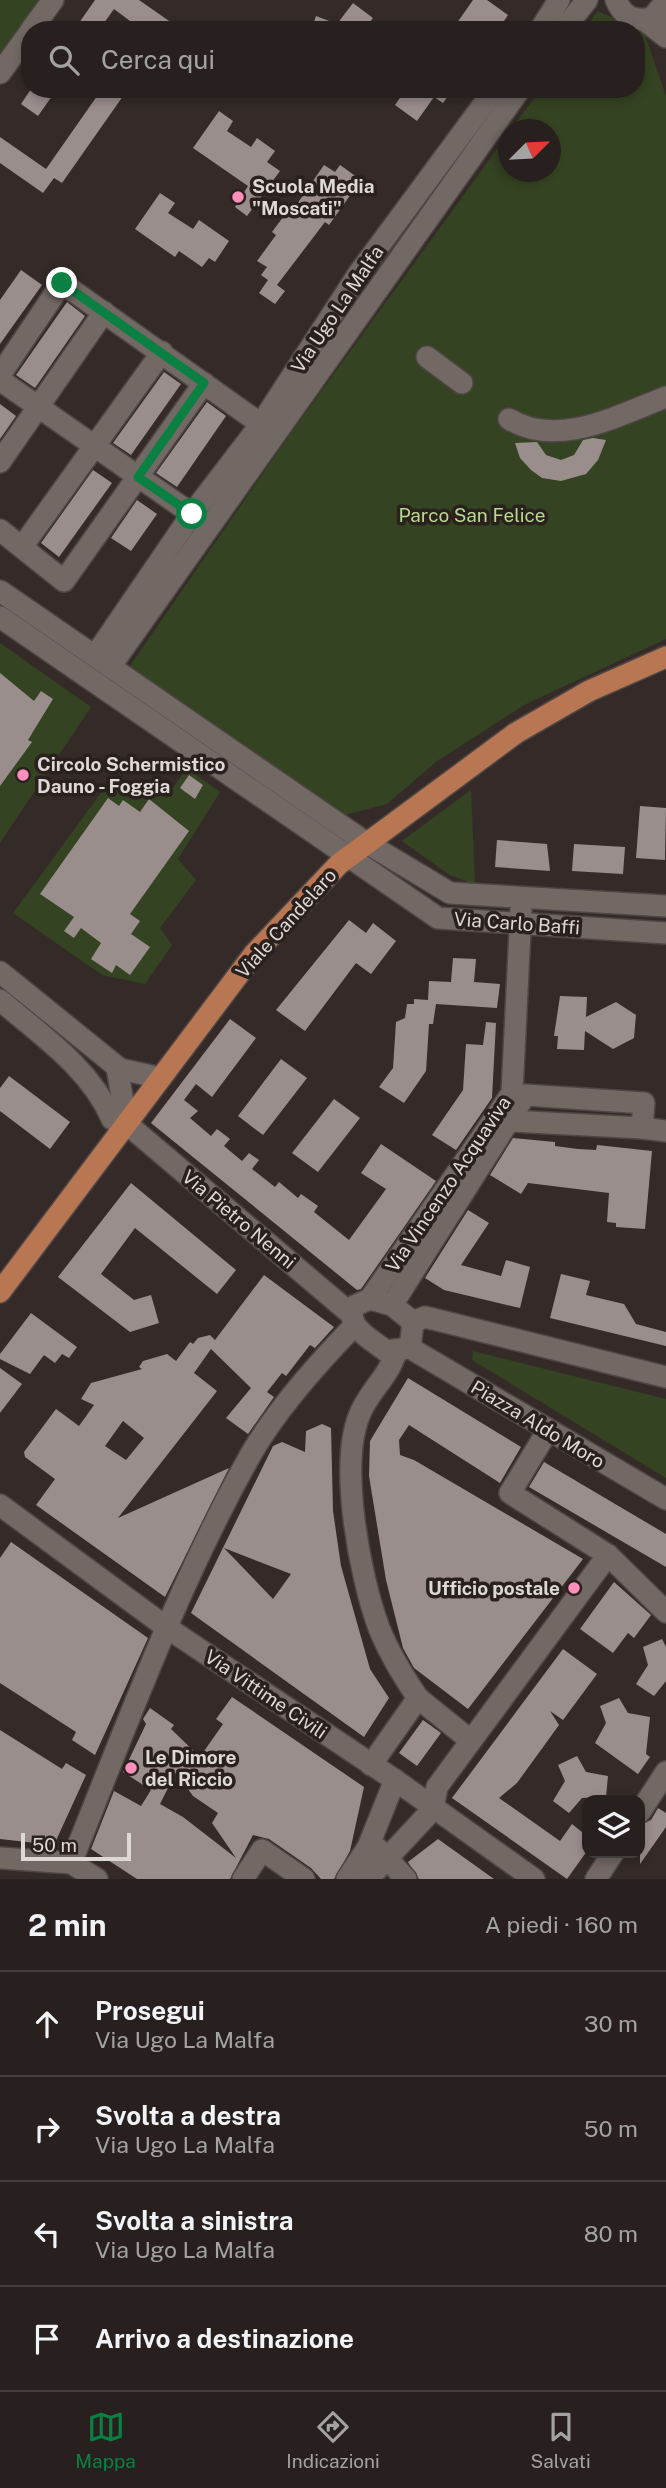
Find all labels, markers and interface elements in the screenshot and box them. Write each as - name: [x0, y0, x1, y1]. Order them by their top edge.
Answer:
- search box: [21, 21, 645, 98]
- icon: search: [45, 41, 83, 79]
- text: Cerca qui: [101, 44, 215, 75]
- north arrow: [498, 119, 561, 182]
- place label: Scuola Media "Moscati": [252, 175, 374, 219]
- marker: Scuola Media "Moscati": [230, 189, 246, 205]
- street label: Via Ugo La Malfa: [286, 241, 388, 377]
- route end: [46, 267, 77, 298]
- route start: [176, 498, 207, 529]
- park label: Parco San Felice: [398, 504, 546, 526]
- place label: Circolo Schermistico Dauno - Foggia: [37, 753, 226, 797]
- marker: Circolo Schermistico Dauno - Foggia: [15, 767, 31, 783]
- street label: Viale Candelaro: [231, 864, 341, 982]
- street label: Via Carlo Baffi: [453, 908, 581, 938]
- street label: Via Vincenzo Acquaviva: [381, 1092, 515, 1276]
- street label: Via Pietro Nenni: [178, 1165, 300, 1273]
- street label: Piazza Aldo Moro: [467, 1375, 609, 1473]
- place label: Ufficio postale: [428, 1577, 560, 1599]
- marker: Ufficio postale: [566, 1580, 582, 1596]
- street label: Via Vittime Civili: [201, 1645, 331, 1743]
- place label: Le Dimore del Riccio: [145, 1746, 237, 1790]
- marker: Le Dimore del Riccio: [123, 1760, 139, 1776]
- map controls: [582, 1795, 645, 1858]
- button: layers: [582, 1795, 645, 1858]
- scale bar: [21, 1830, 131, 1862]
- text: 50 m: [32, 1834, 77, 1856]
- text: 2 min: [28, 1907, 107, 1943]
- text: A piedi · 160 m: [485, 1911, 638, 1938]
- text: Prosegui: [95, 1995, 205, 2026]
- icon: ahead: [28, 2005, 66, 2043]
- text: 30 m: [584, 2010, 638, 2037]
- text: Via Ugo La Malfa: [95, 2026, 275, 2053]
- text: Svolta a destra: [95, 2100, 281, 2131]
- icon: right: [28, 2110, 66, 2148]
- text: 50 m: [584, 2115, 638, 2142]
- text: Via Ugo La Malfa: [95, 2131, 275, 2158]
- text: Svolta a sinistra: [95, 2205, 293, 2236]
- icon: left: [28, 2215, 66, 2253]
- text: 80 m: [584, 2220, 638, 2247]
- text: Via Ugo La Malfa: [95, 2236, 275, 2263]
- icon: arrive: [28, 2320, 66, 2358]
- text: Arrivo a destinazione: [95, 2323, 354, 2354]
- tab: Mappa: [75, 2408, 136, 2472]
- tab: Indicazioni: [286, 2408, 380, 2472]
- tab: Salvati: [531, 2408, 591, 2472]

